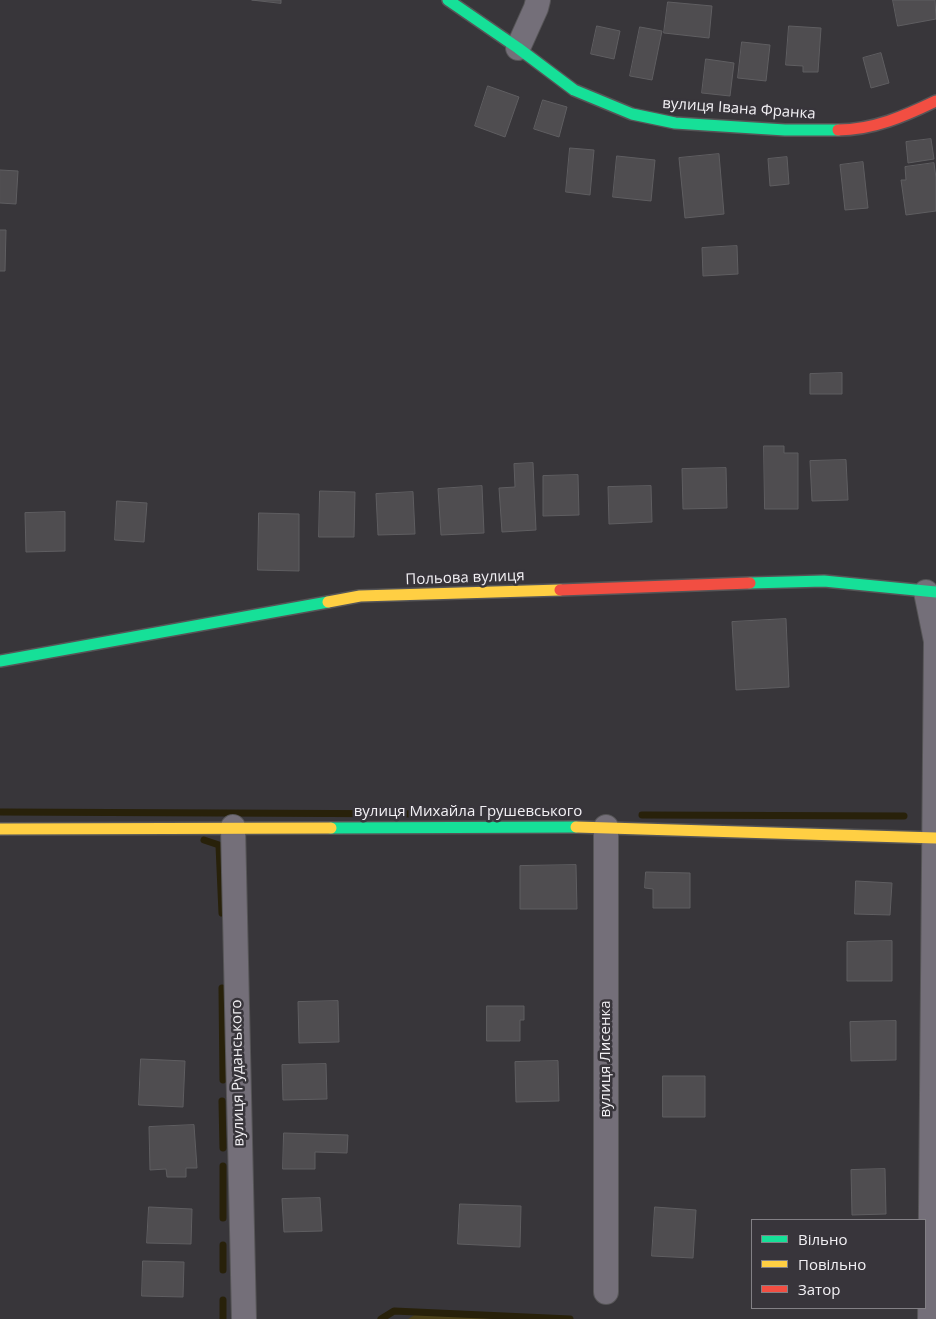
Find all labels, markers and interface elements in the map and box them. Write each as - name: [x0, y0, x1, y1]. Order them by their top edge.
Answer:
- street label: вулиця Івана Франка: [662, 95, 816, 123]
- street label: Польова вулиця: [405, 567, 525, 589]
- street label: вулиця Михайла Грушевського: [354, 803, 582, 821]
- street label: вулиця Руданського: [228, 999, 248, 1147]
- street label: вулиця Лисенка: [597, 1000, 615, 1118]
- legend: [751, 1219, 926, 1309]
- text: Вільно: [798, 1229, 847, 1249]
- text: Повільно: [798, 1254, 866, 1274]
- text: Затор: [798, 1279, 840, 1299]

